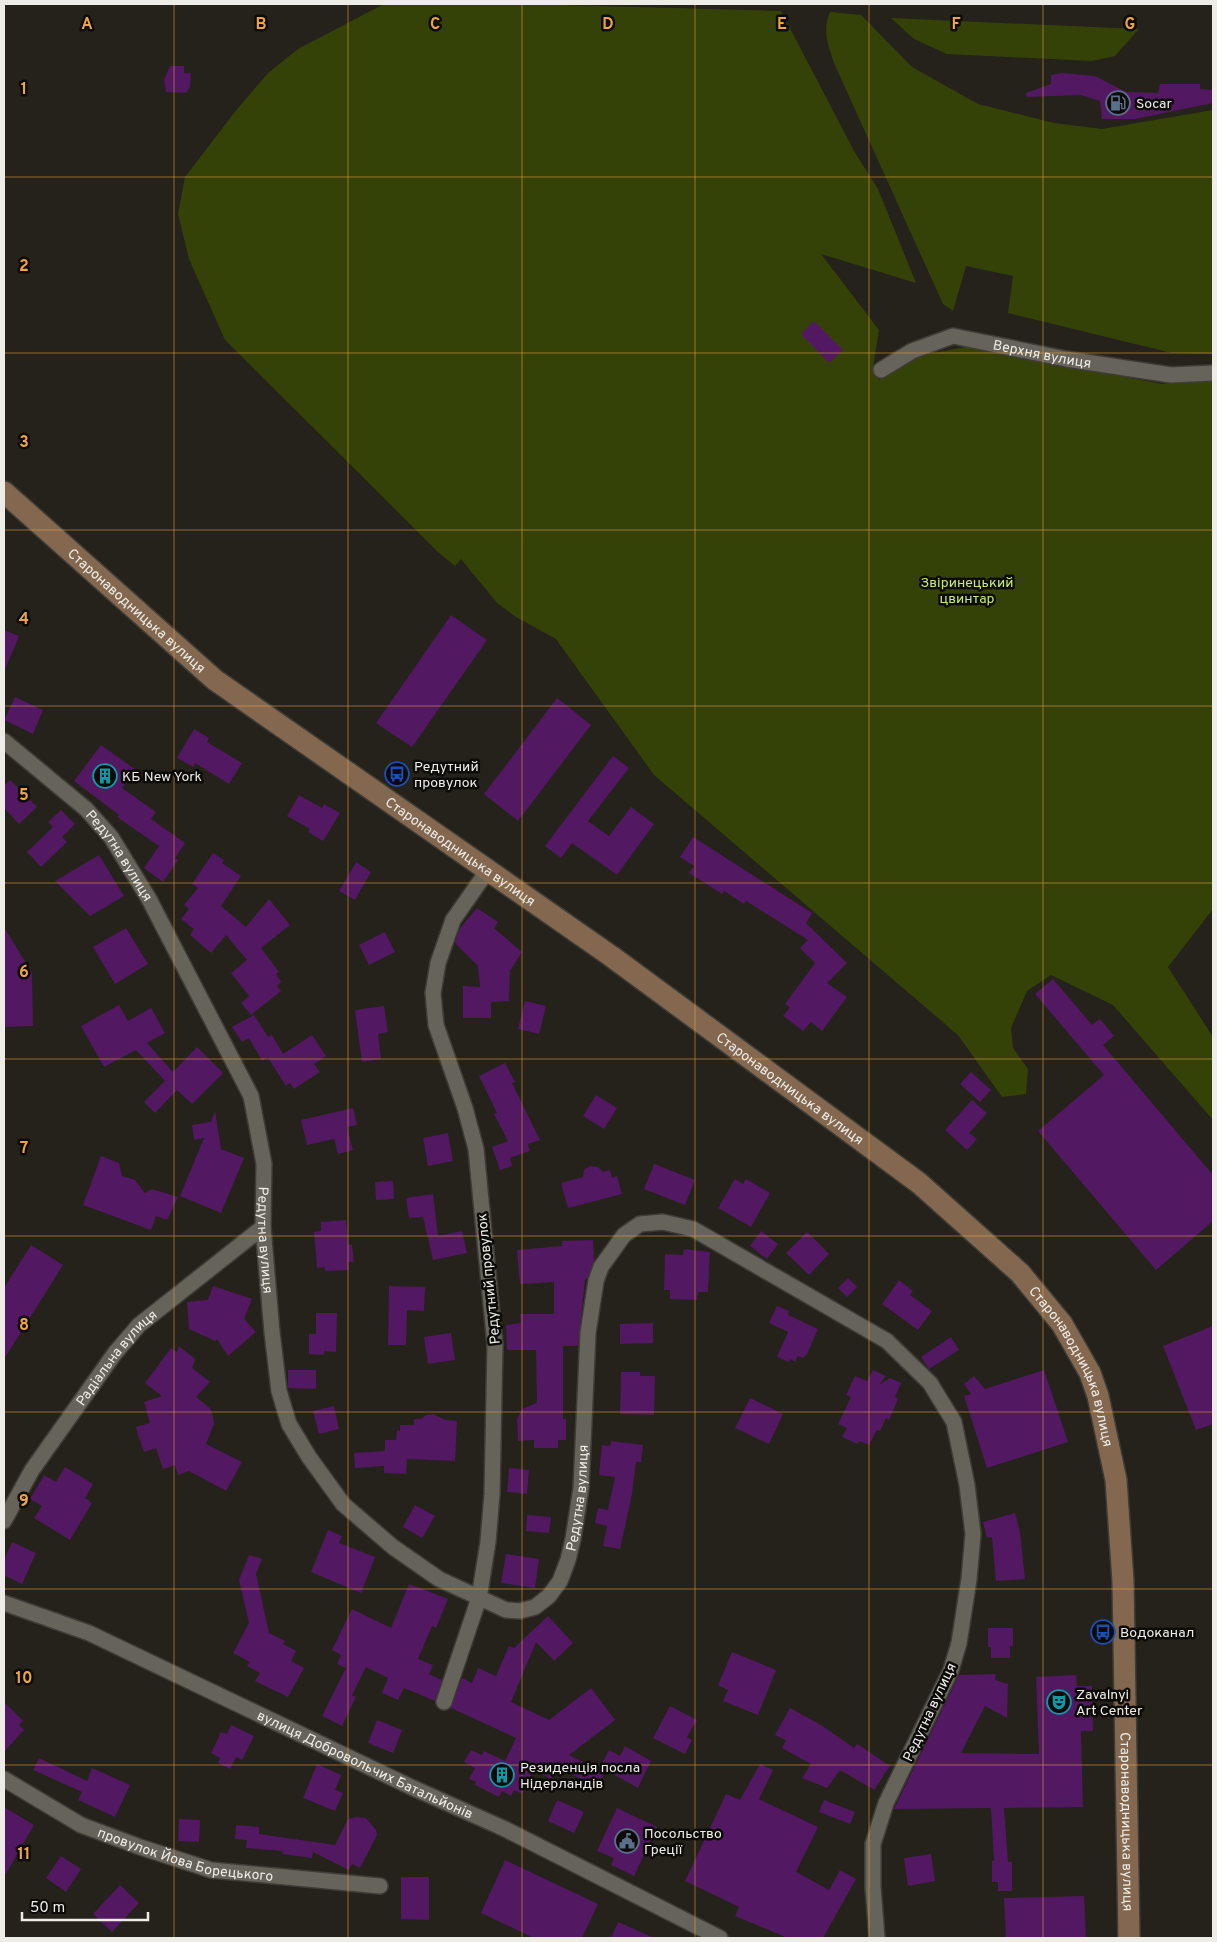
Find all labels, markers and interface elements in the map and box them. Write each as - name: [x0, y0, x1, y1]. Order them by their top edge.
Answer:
- text: A: [81, 15, 93, 35]
- text: B: [255, 15, 267, 35]
- text: C: [430, 15, 440, 35]
- text: D: [602, 15, 614, 35]
- text: E: [777, 15, 787, 35]
- text: F: [951, 15, 961, 35]
- text: G: [1125, 15, 1135, 35]
- text: 1: [21, 80, 27, 100]
- fuel station icon: Socar: [1105, 90, 1131, 116]
- place label: Socar: [1136, 96, 1173, 113]
- text: 2: [19, 257, 29, 277]
- street label: Верхня вулиця: [991, 337, 1092, 373]
- text: 3: [19, 433, 29, 453]
- street label: Старонаводницька вулиця: [63, 546, 208, 678]
- park label: Звіринецький цвинтар: [921, 575, 1013, 608]
- text: 4: [19, 610, 29, 630]
- place label: Редутний провулок: [414, 759, 479, 792]
- bus stop icon: Редутний провулок: [384, 761, 410, 787]
- building icon: КБ New York: [92, 763, 118, 789]
- place label: КБ New York: [122, 769, 202, 786]
- text: 5: [19, 786, 29, 806]
- street label: Старонаводницька вулиця: [381, 794, 538, 911]
- street label: Редутна вулиця: [81, 807, 155, 905]
- text: 6: [19, 963, 29, 983]
- street label: Старонаводницька вулиця: [712, 1029, 867, 1149]
- text: 7: [20, 1139, 28, 1159]
- street label: Редутна вулиця: [253, 1186, 276, 1294]
- street label: Редутний провулок: [474, 1213, 505, 1345]
- street label: Старонаводницька вулиця: [1024, 1283, 1116, 1449]
- street label: Радіальна вулиця: [73, 1307, 161, 1410]
- text: 8: [19, 1316, 29, 1336]
- street label: Редутна вулиця: [563, 1444, 593, 1553]
- text: 9: [19, 1492, 29, 1512]
- bus stop icon: Водоканал: [1090, 1619, 1116, 1645]
- place label: Водоканал: [1120, 1625, 1194, 1642]
- street label: Редутна вулиця: [900, 1661, 961, 1765]
- text: 10: [16, 1669, 32, 1689]
- place label: Zavalnyi Art Center: [1076, 1687, 1143, 1720]
- theatre icon: Zavalnyi Art Center: [1046, 1689, 1072, 1715]
- street label: вулиця Добровольчих Батальйонів: [254, 1708, 475, 1824]
- street label: Старонаводницька вулиця: [1116, 1732, 1136, 1912]
- place label: Резиденція посла Нідерландів: [520, 1760, 640, 1793]
- building icon: Резиденція посла Нідерландів: [489, 1762, 515, 1788]
- street label: провулок Йова Борецького: [95, 1825, 274, 1886]
- place label: Посольство Греції: [644, 1826, 722, 1859]
- public building icon: Посольство Греції: [614, 1828, 640, 1854]
- text: 11: [18, 1845, 30, 1865]
- scale bar: [22, 1890, 149, 1922]
- text: 50 m: [30, 1899, 65, 1918]

